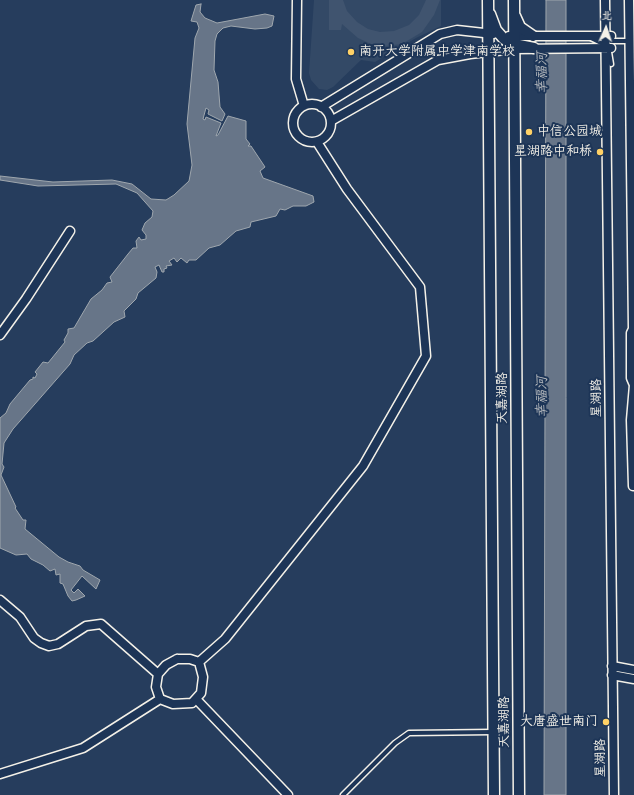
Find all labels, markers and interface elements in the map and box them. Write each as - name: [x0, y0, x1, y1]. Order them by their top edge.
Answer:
- north arrow: [586, 8, 626, 48]
- text: 北: [601, 9, 612, 22]
- place label: 南开大学附属中学津南学校: [359, 44, 515, 60]
- marker: 南开大学附属中学津南学校: [346, 47, 356, 57]
- water label: 幸福河: [534, 52, 550, 94]
- place label: 中信公园城: [537, 124, 602, 140]
- marker: 中信公园城: [524, 127, 534, 137]
- place label: 星湖路中和桥: [514, 144, 592, 160]
- marker: 星湖路中和桥: [595, 147, 605, 157]
- street label: 天嘉湖路: [495, 372, 511, 424]
- water label: 幸福河: [534, 376, 550, 418]
- street label: 星湖路: [589, 378, 605, 418]
- street label: 天嘉湖路: [497, 696, 513, 748]
- place label: 大唐盛世南门: [520, 714, 598, 730]
- marker: 大唐盛世南门: [601, 717, 611, 727]
- street label: 星湖路: [593, 738, 609, 778]

